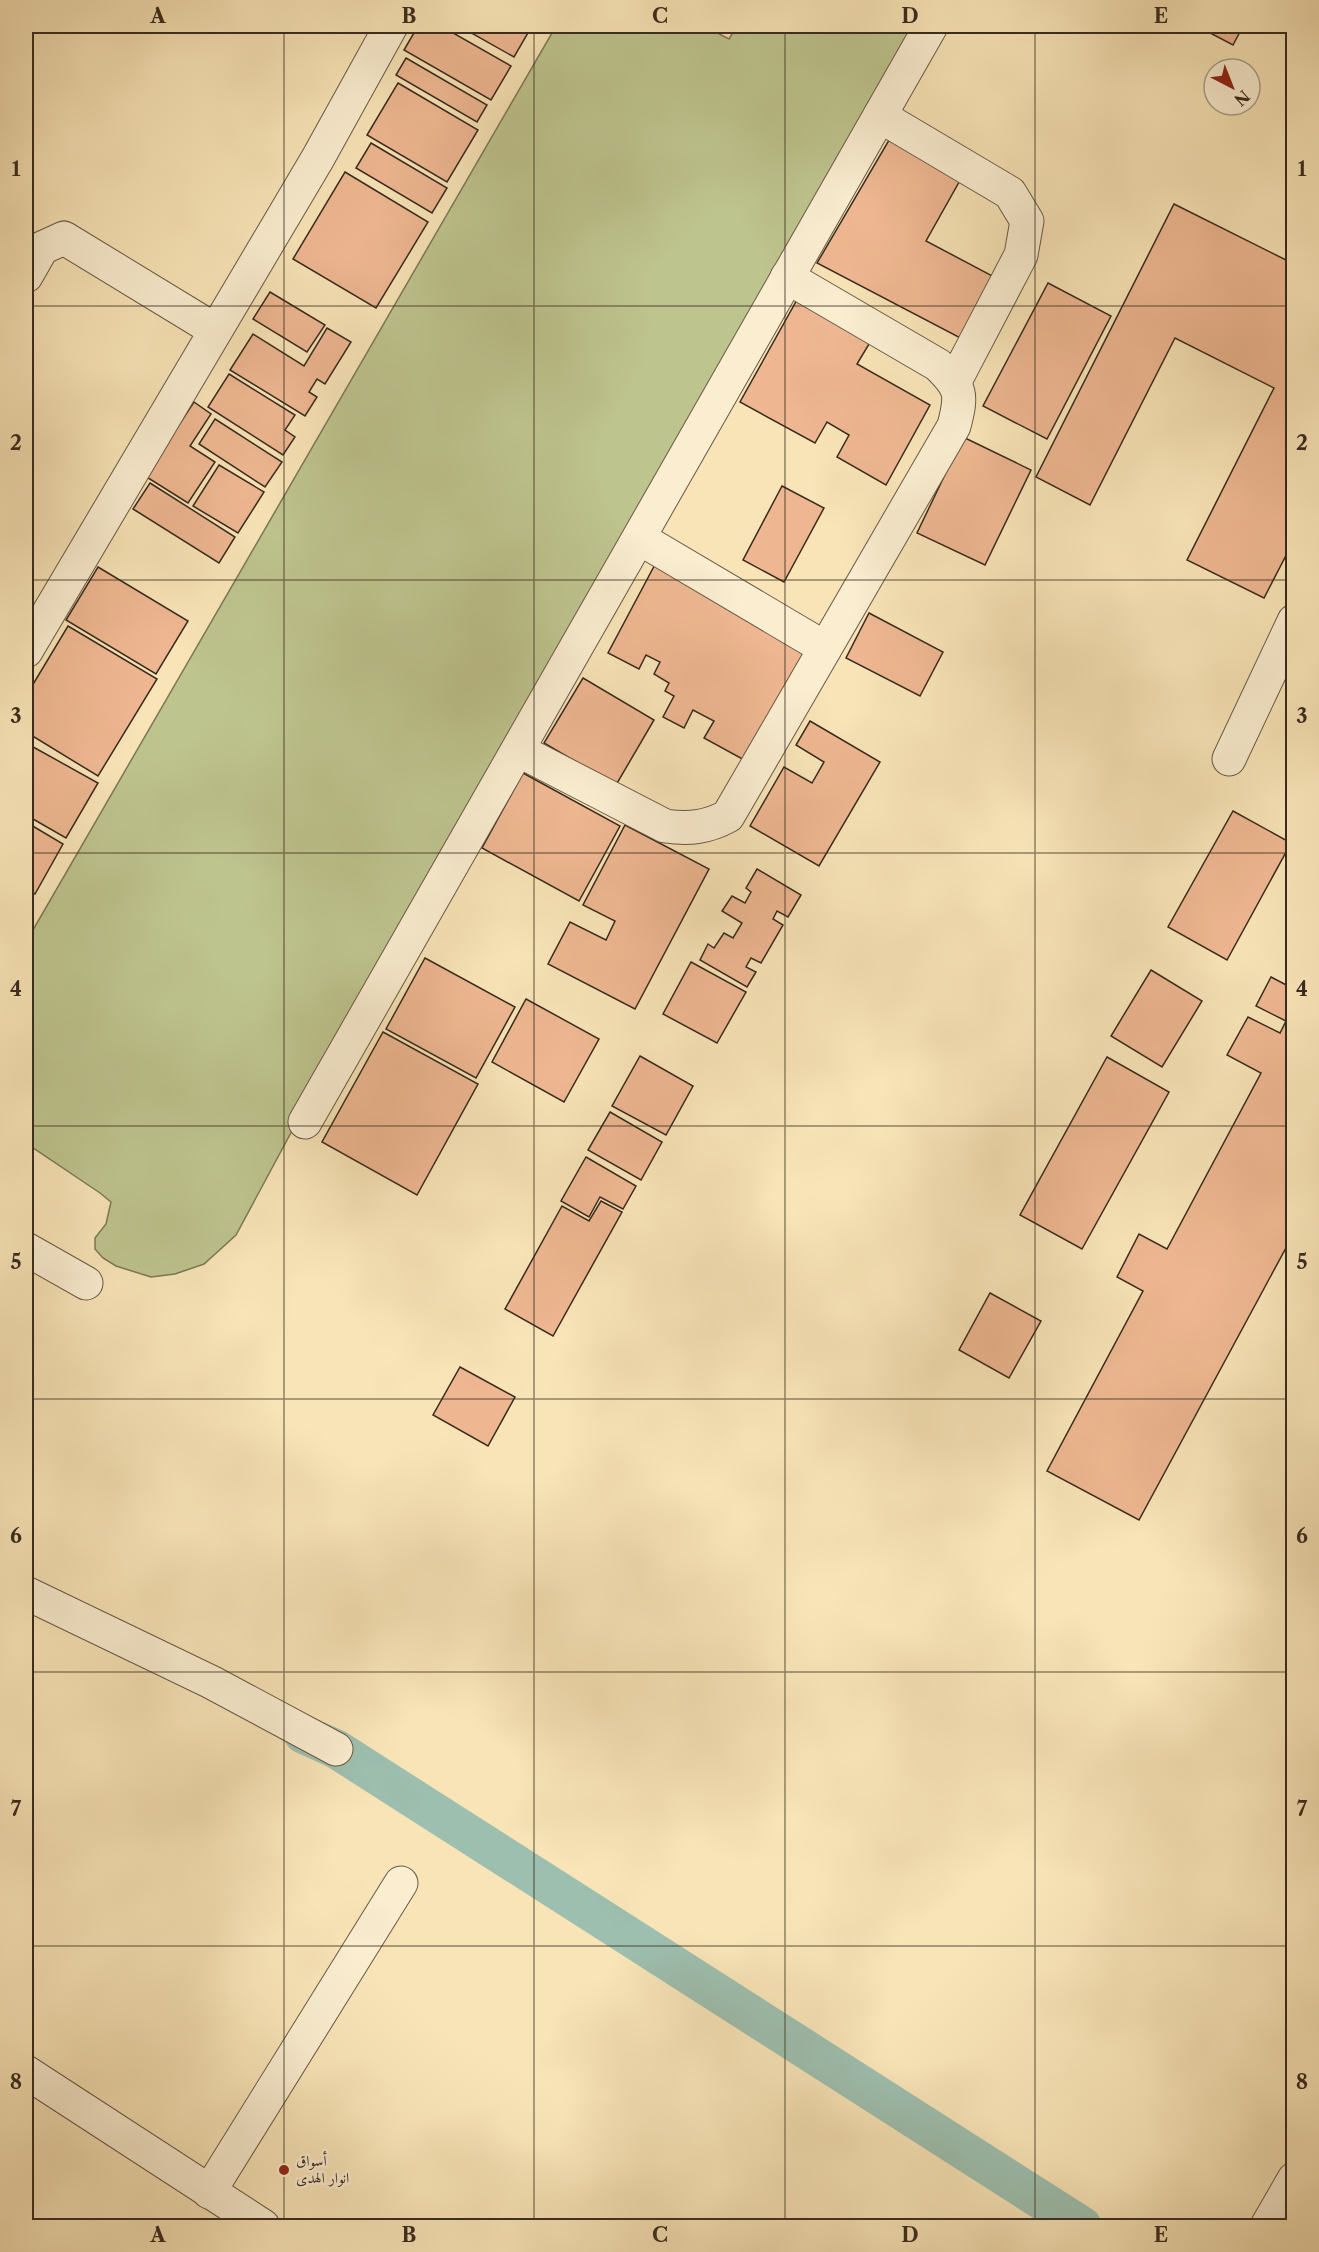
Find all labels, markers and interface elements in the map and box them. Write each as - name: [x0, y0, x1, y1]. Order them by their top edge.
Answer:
- text: A: [149, 4, 166, 28]
- text: B: [402, 4, 417, 28]
- text: C: [652, 4, 668, 28]
- text: D: [901, 4, 919, 28]
- text: E: [1154, 4, 1168, 28]
- north arrow: [1202, 57, 1262, 117]
- text: N: [1230, 86, 1254, 110]
- text: 1: [12, 157, 21, 181]
- text: 1: [1298, 157, 1307, 181]
- text: 2: [10, 431, 22, 455]
- text: 2: [1296, 431, 1308, 455]
- text: 3: [10, 704, 22, 728]
- text: 3: [1296, 704, 1308, 728]
- text: 4: [10, 977, 22, 1001]
- text: 4: [1296, 977, 1308, 1001]
- text: 5: [10, 1250, 22, 1274]
- text: 5: [1296, 1250, 1308, 1274]
- text: 6: [10, 1524, 22, 1548]
- text: 6: [1296, 1524, 1308, 1548]
- text: 7: [11, 1797, 22, 1821]
- text: 7: [1297, 1797, 1308, 1821]
- text: 8: [10, 2070, 22, 2094]
- text: 8: [1296, 2070, 1308, 2094]
- place label: أسواق انوار الهدى: [296, 2150, 349, 2187]
- marker: أسواق انوار الهدى: [277, 2163, 291, 2177]
- text: A: [149, 2223, 166, 2247]
- text: B: [402, 2223, 417, 2247]
- text: C: [652, 2223, 668, 2247]
- text: D: [901, 2223, 919, 2247]
- text: E: [1154, 2223, 1168, 2247]

